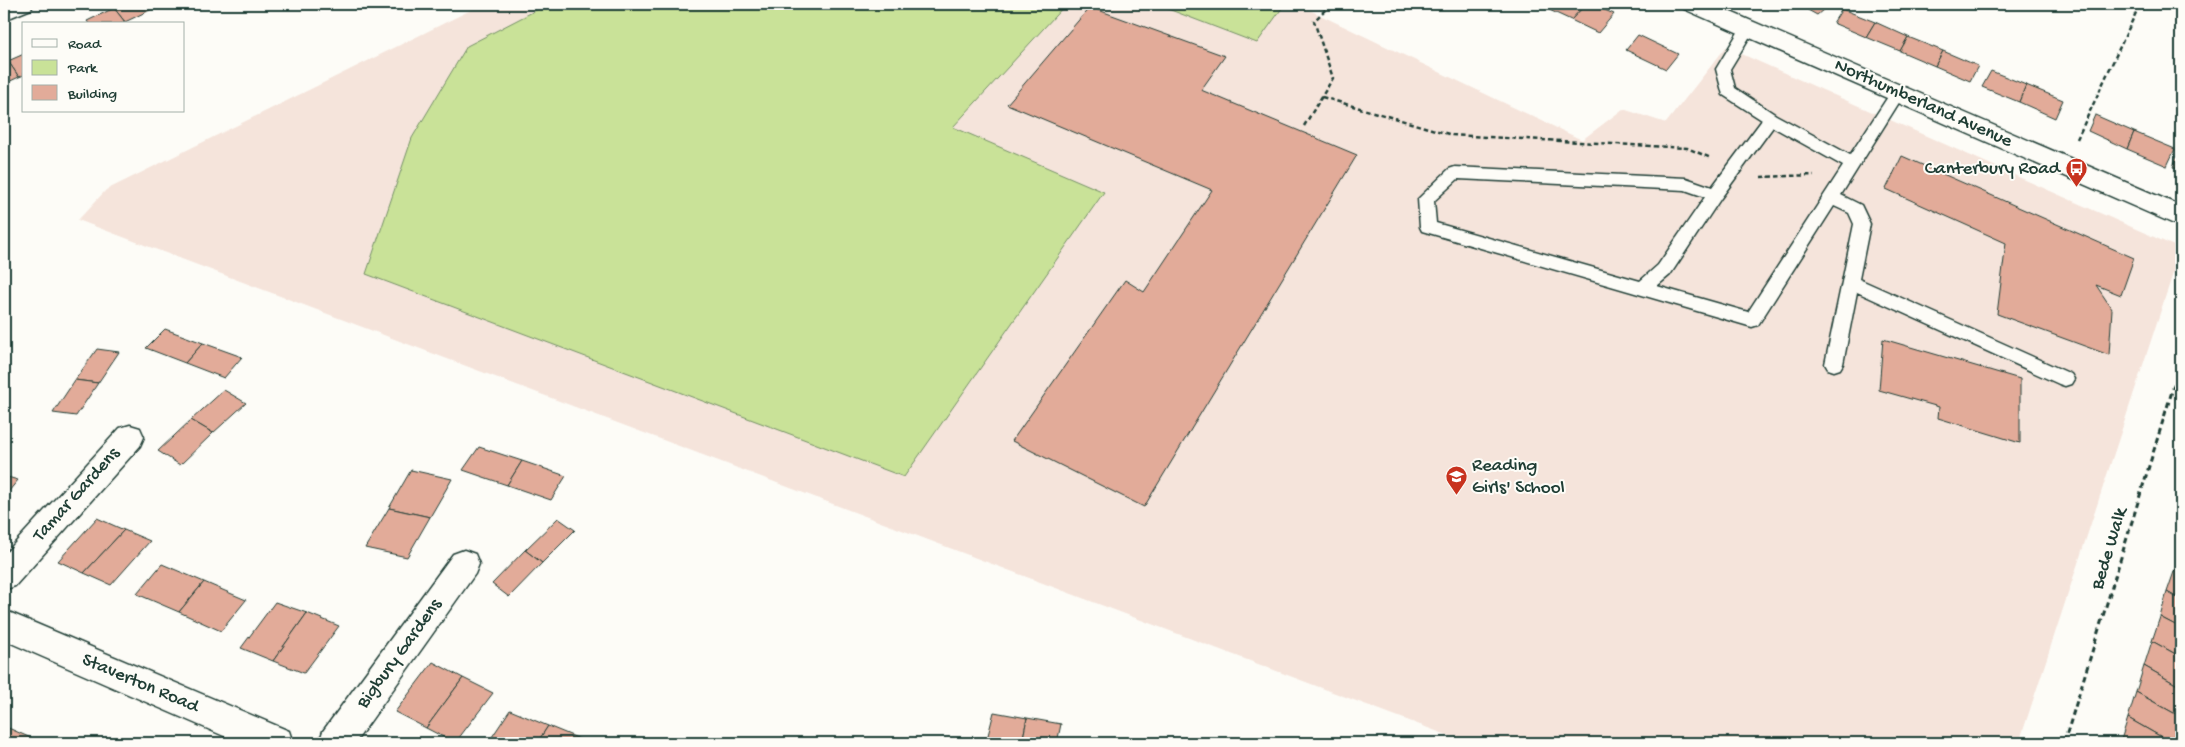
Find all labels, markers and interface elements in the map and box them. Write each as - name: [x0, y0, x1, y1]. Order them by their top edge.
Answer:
- legend: [22, 22, 185, 112]
- text: Road: [68, 36, 102, 54]
- street label: Northumberland Avenue: [1830, 54, 2016, 154]
- text: Park: [67, 60, 98, 78]
- text: Building: [67, 86, 117, 104]
- bus stop icon: Canterbury Road: [2064, 157, 2088, 188]
- place label: Canterbury Road: [1925, 158, 2062, 181]
- street label: Tamar Gardens: [28, 442, 126, 548]
- place label: Reading Girls' School: [1472, 455, 1565, 500]
- school or university icon: Reading Girls' School: [1444, 465, 1468, 496]
- street label: Bede Walk: [2086, 504, 2134, 594]
- street label: Bigbury Gardens: [352, 594, 448, 714]
- street label: Staverton Road: [78, 649, 204, 720]

